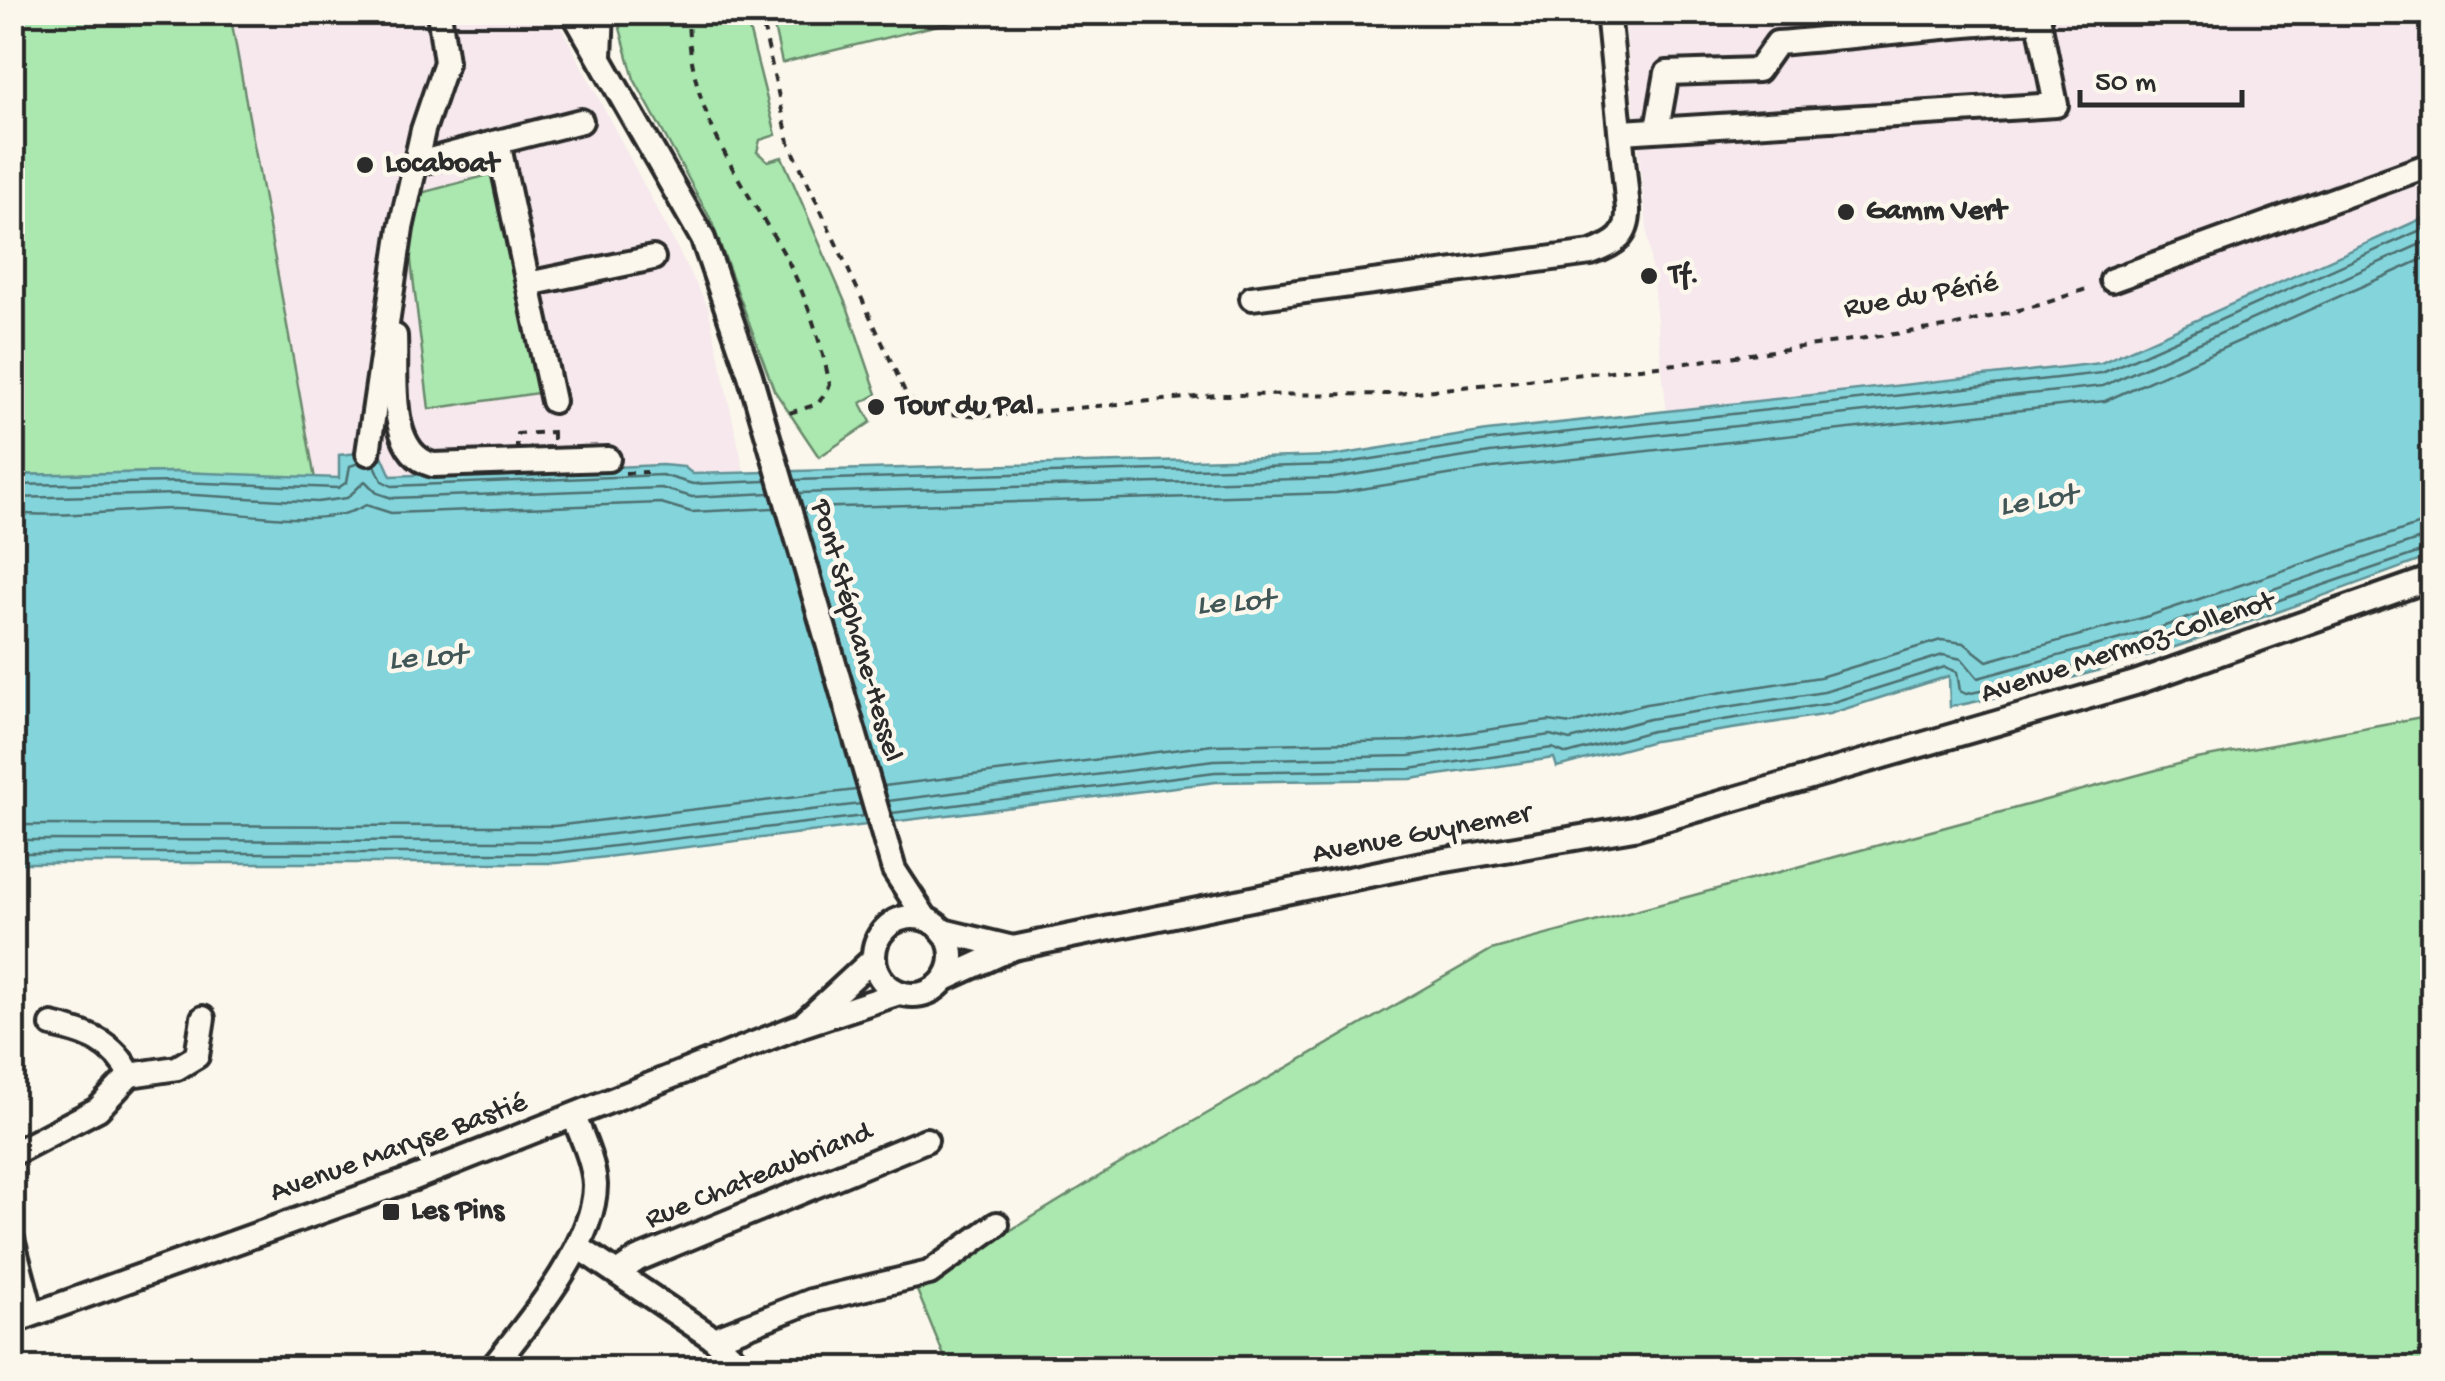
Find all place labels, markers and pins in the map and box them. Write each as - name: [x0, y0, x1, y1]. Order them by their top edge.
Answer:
- place label: Locaboat: [385, 148, 501, 183]
- marker: Locaboat: [354, 154, 376, 176]
- place label: Gamm Vert: [1866, 195, 2009, 230]
- marker: Gamm Vert: [1835, 201, 1857, 223]
- place label: Tf.: [1667, 259, 1699, 294]
- marker: Tf.: [1638, 265, 1660, 287]
- place label: Tour du Pal: [894, 390, 1034, 425]
- marker: Tour du Pal: [865, 396, 887, 418]
- place label: Les Pins: [411, 1195, 506, 1230]
- marker: Les Pins: [380, 1201, 402, 1223]

